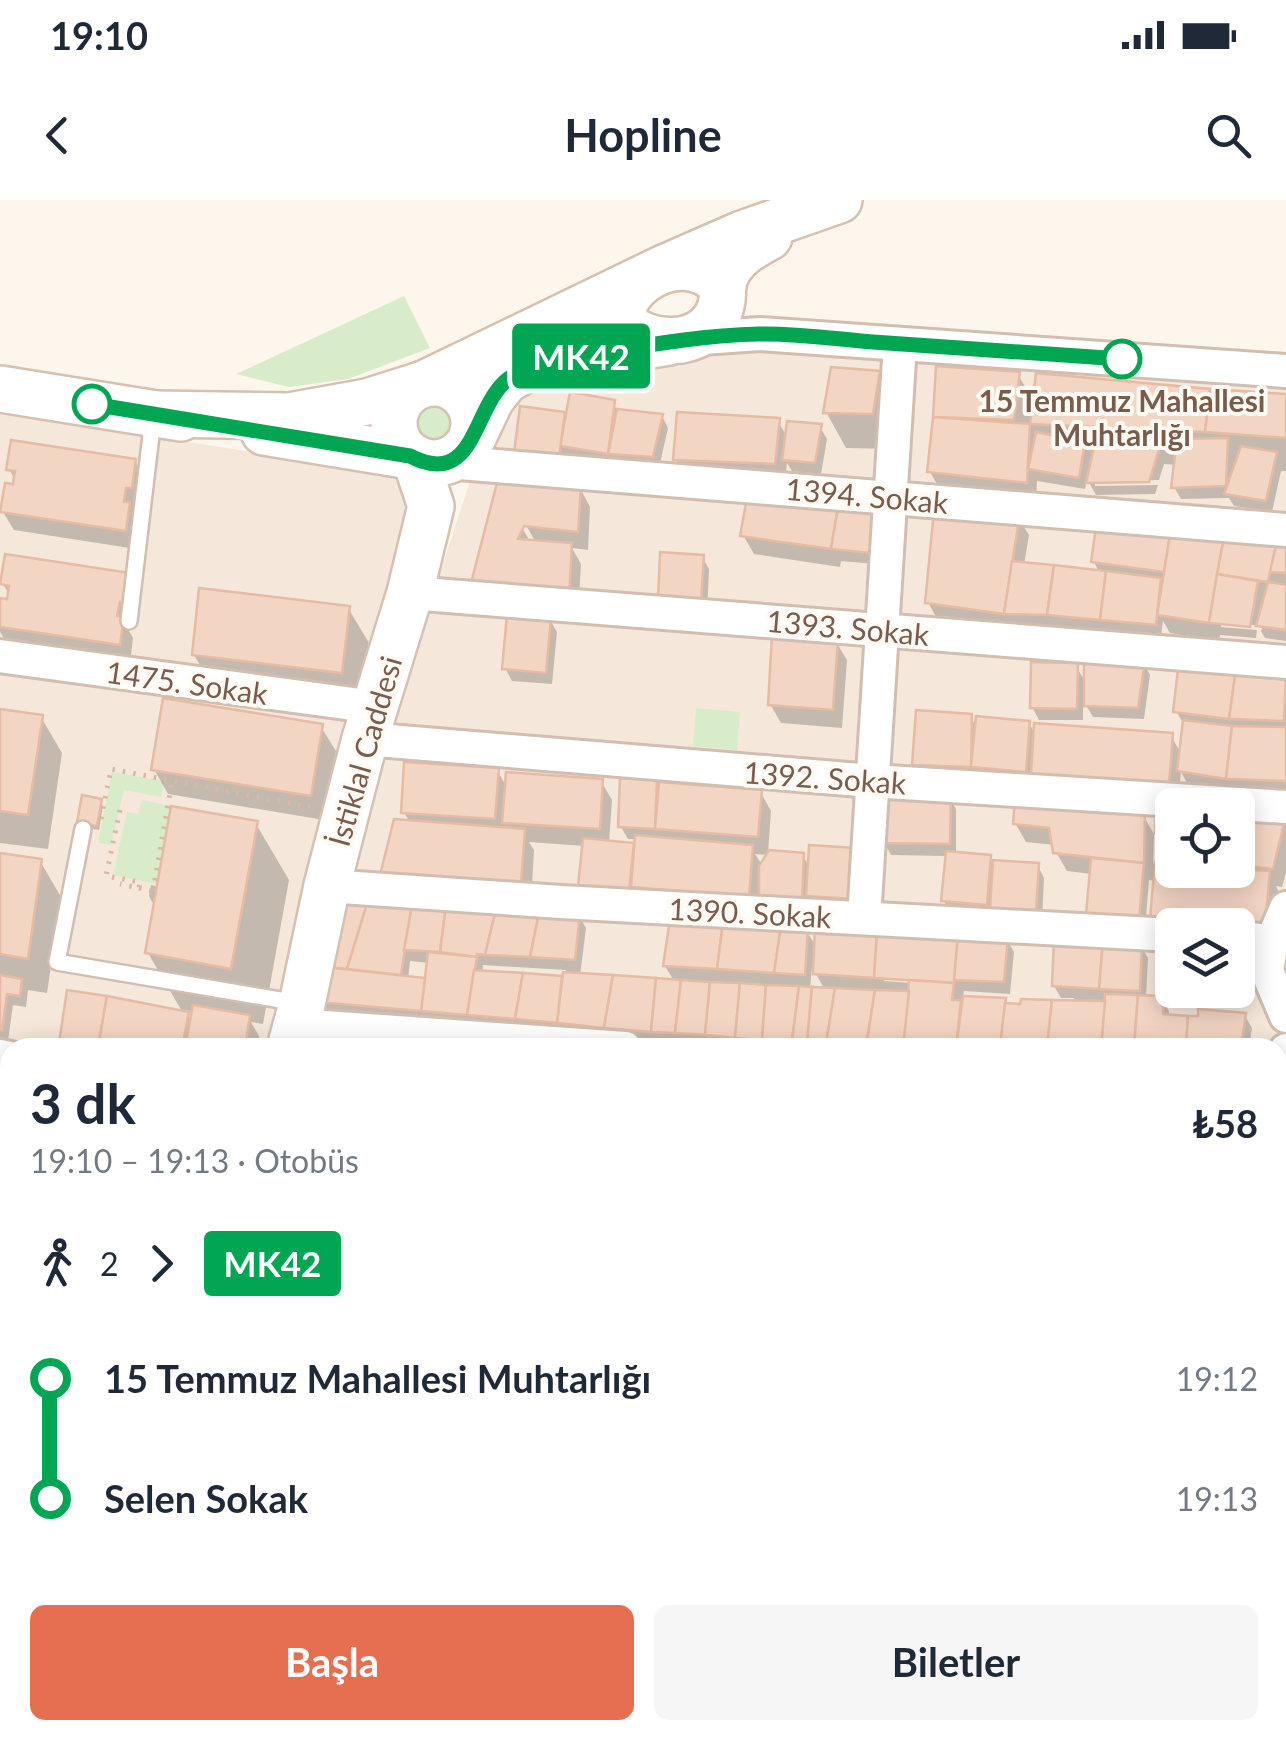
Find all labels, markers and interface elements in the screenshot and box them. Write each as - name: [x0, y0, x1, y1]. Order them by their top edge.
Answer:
- text: 19:10: [50, 12, 148, 58]
- icon: back: [30, 108, 85, 163]
- text: Hopline: [564, 108, 722, 162]
- icon: search: [1201, 108, 1256, 163]
- line badge: MK42: [511, 324, 651, 388]
- text: MK42: [532, 335, 630, 377]
- marker: 15 Temmuz Mahallesi Muhtarlığı: [1103, 340, 1141, 378]
- place label: 15 Temmuz Mahallesi Muhtarlığı: [979, 382, 1265, 452]
- unlabelled marker: [73, 385, 111, 423]
- street label: 1394. Sokak: [784, 470, 950, 520]
- street label: 1393. Sokak: [765, 602, 931, 652]
- street label: İstiklal Caddesi: [320, 652, 408, 850]
- street label: 1475. Sokak: [104, 653, 271, 711]
- street label: 1392. Sokak: [742, 753, 908, 801]
- map controls: [1155, 788, 1255, 1008]
- button: locate: [1155, 788, 1255, 888]
- street label: 1390. Sokak: [668, 890, 833, 934]
- button: layers: [1155, 908, 1255, 1008]
- text: 3 dk: [30, 1070, 136, 1136]
- text: ₺58: [1192, 1100, 1258, 1146]
- text: 19:10 – 19:13 · Otobüs: [30, 1141, 359, 1180]
- icon: walk: [30, 1236, 85, 1291]
- icon: forward: [134, 1236, 189, 1291]
- text: MK42: [224, 1242, 321, 1284]
- text: 2: [100, 1244, 119, 1283]
- text: 15 Temmuz Mahallesi Muhtarlığı: [104, 1355, 651, 1401]
- text: 19:12: [1176, 1359, 1258, 1398]
- text: Selen Sokak: [104, 1475, 308, 1521]
- text: 19:13: [1176, 1479, 1258, 1518]
- button: Başla: [30, 1605, 634, 1720]
- button: Biletler: [654, 1605, 1258, 1720]

